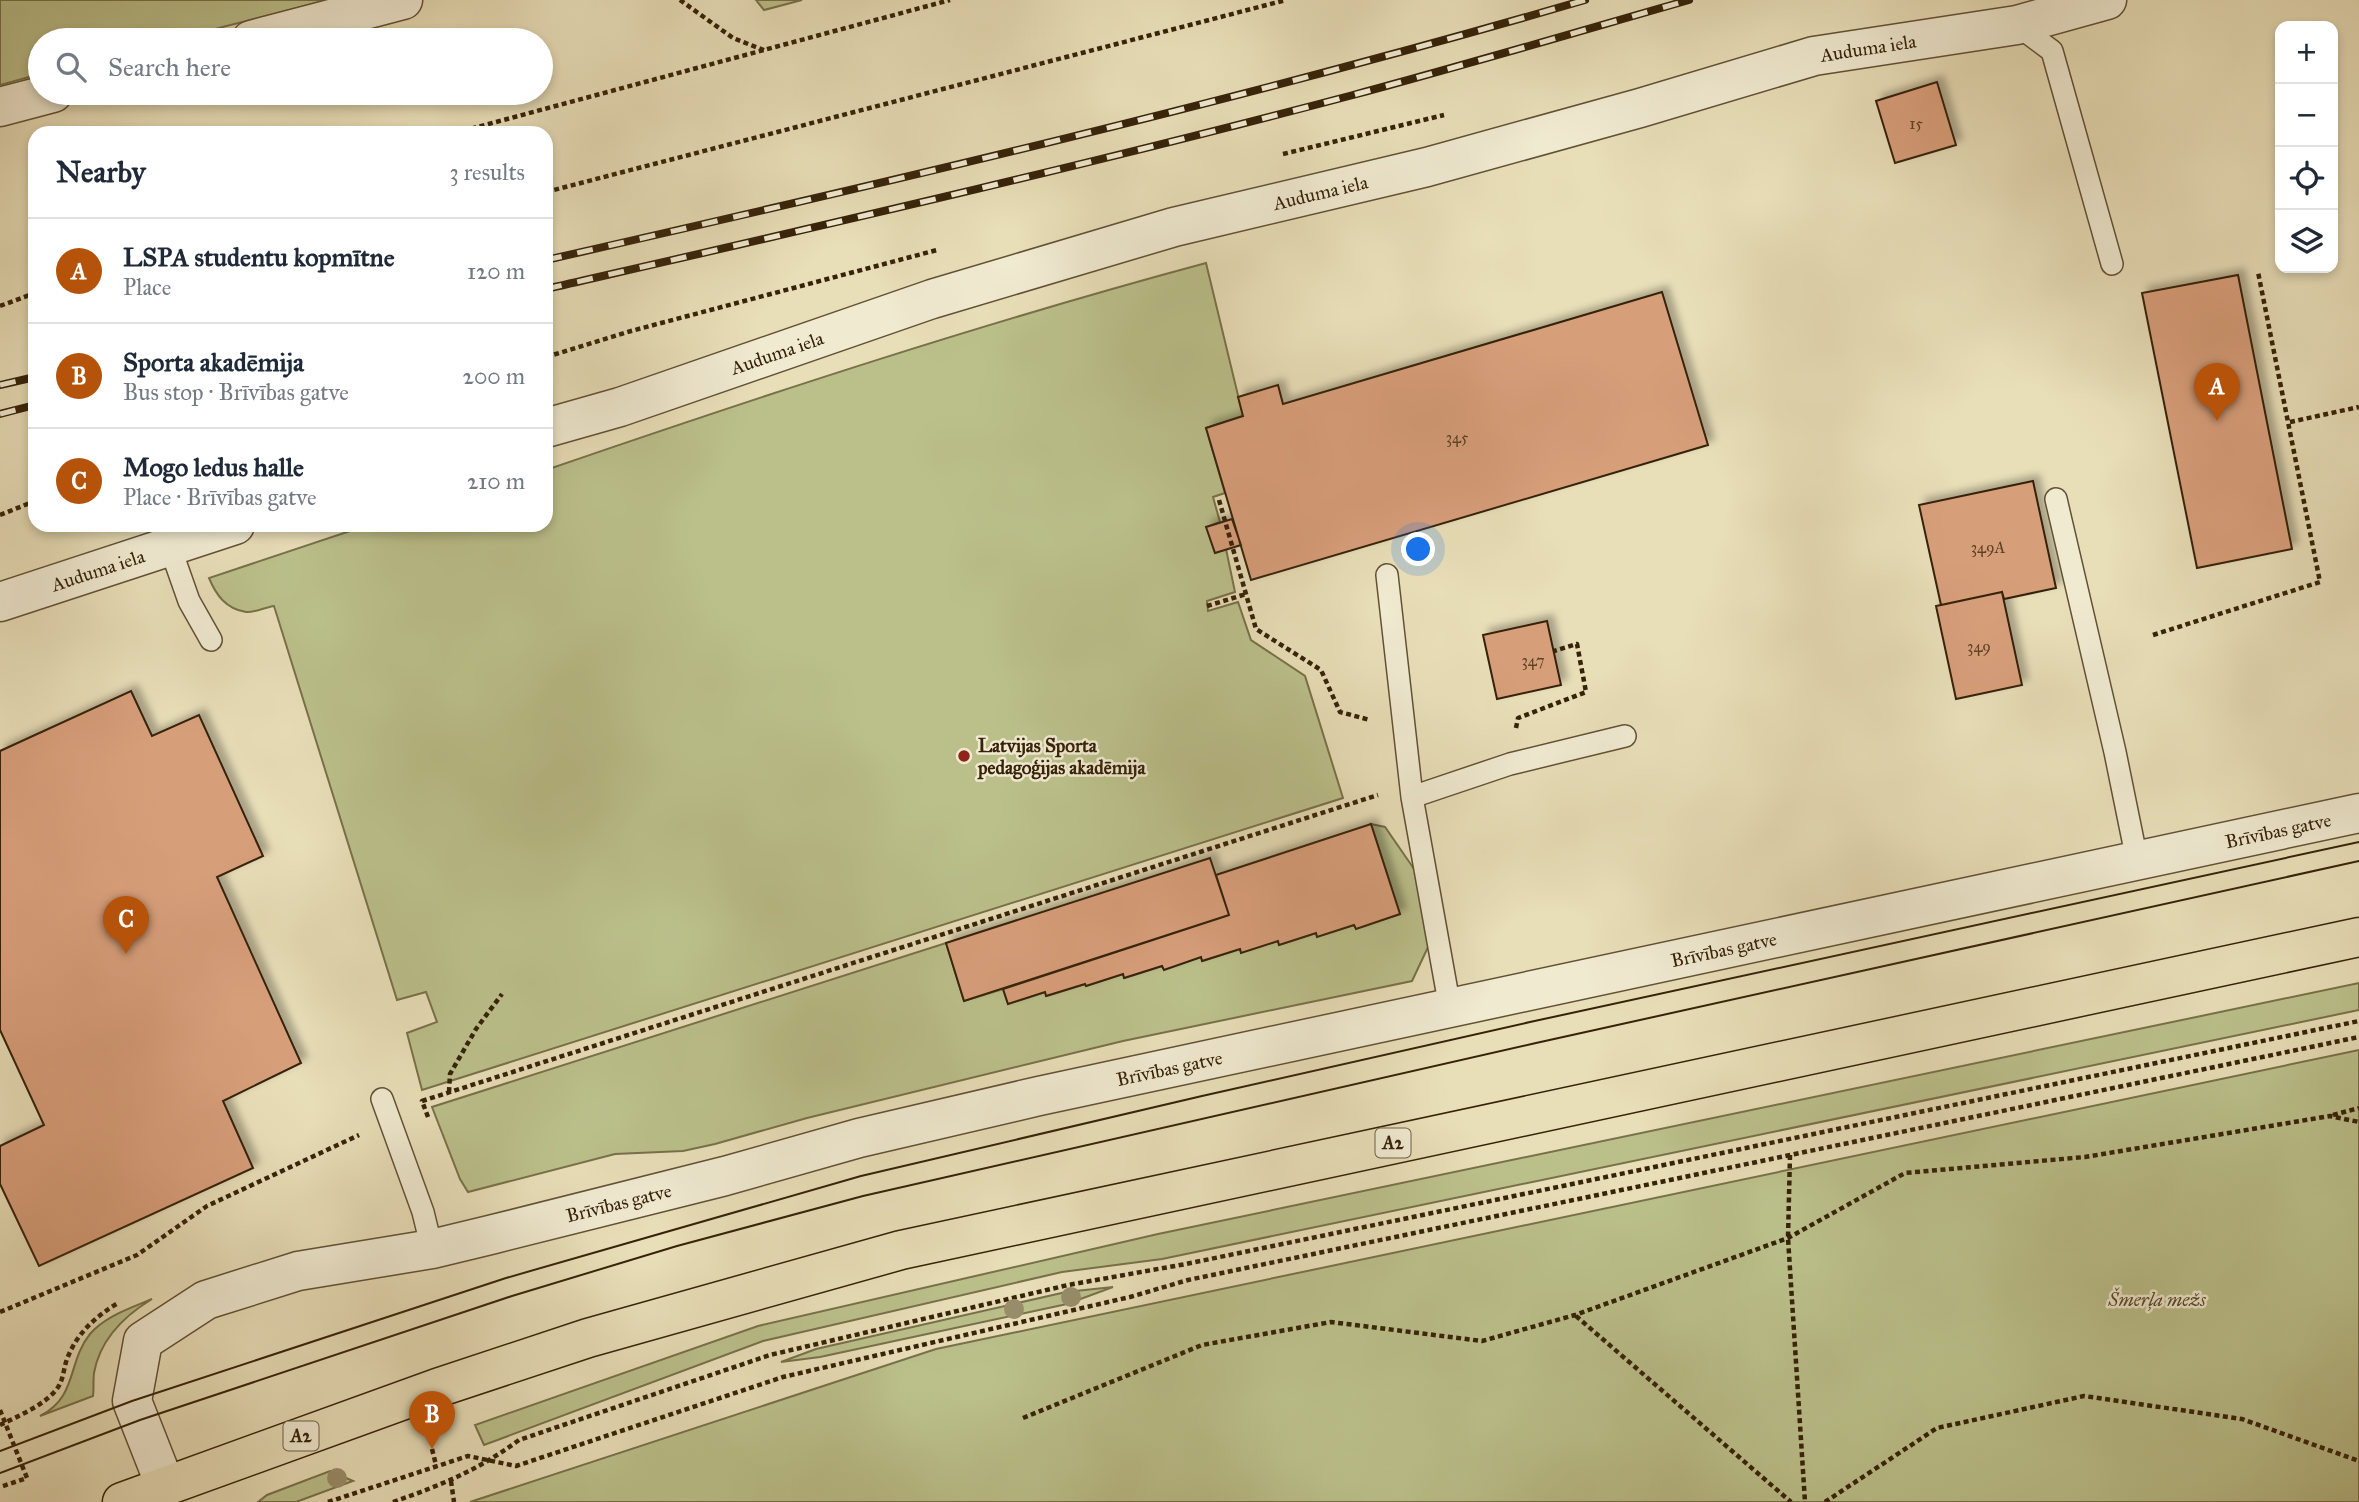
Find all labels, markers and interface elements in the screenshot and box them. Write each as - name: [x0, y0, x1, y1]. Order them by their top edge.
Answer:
- map controls: [2275, 21, 2338, 273]
- button: +: [2275, 21, 2338, 84]
- search box: [28, 28, 553, 105]
- street label: Auduma iela: [1818, 29, 1919, 67]
- icon: search: [52, 48, 90, 86]
- text: Search here: [108, 51, 231, 83]
- button: −: [2275, 84, 2338, 147]
- house number: 15: [1909, 114, 1923, 133]
- button: locate: [2275, 147, 2338, 210]
- text: Nearby: [56, 154, 146, 190]
- text: 3 results: [449, 158, 525, 186]
- street label: Auduma iela: [1270, 170, 1371, 215]
- button: layers: [2275, 210, 2338, 273]
- text: LSPA studentu kopmītne: [123, 241, 395, 273]
- text: A: [71, 257, 87, 285]
- text: 120 m: [467, 257, 525, 285]
- text: Place: [123, 273, 171, 301]
- street label: Auduma iela: [727, 326, 827, 380]
- text: Sporta akadēmija: [123, 346, 304, 378]
- text: B: [71, 362, 87, 390]
- text: 200 m: [463, 362, 525, 390]
- pin: A: [2194, 363, 2240, 421]
- text: Bus stop · Brīvības gatve: [123, 378, 349, 406]
- house number: 345: [1446, 428, 1469, 447]
- text: Mogo ledus halle: [123, 451, 304, 483]
- text: C: [71, 467, 87, 495]
- text: 210 m: [467, 467, 525, 495]
- text: Place · Brīvības gatve: [123, 483, 317, 511]
- your location: [1401, 532, 1435, 566]
- house number: 349A: [1971, 538, 2006, 557]
- street label: Auduma iela: [48, 544, 148, 597]
- house number: 349: [1967, 637, 1991, 656]
- house number: 347: [1521, 651, 1545, 670]
- place label: Latvijas Sporta pedagoģijas akadēmija: [977, 734, 1146, 780]
- marker: Latvijas Sporta pedagoģijas akadēmija: [956, 748, 972, 764]
- street label: Brīvības gatve: [2223, 808, 2333, 853]
- pin: C: [103, 896, 149, 954]
- street label: Brīvības gatve: [1669, 927, 1779, 972]
- street label: Brīvības gatve: [1114, 1046, 1225, 1091]
- road number: A2: [1376, 1128, 1410, 1158]
- street label: Brīvības gatve: [564, 1179, 674, 1227]
- park label: Šmerļa mežs: [2107, 1287, 2206, 1311]
- pin: B: [409, 1391, 455, 1449]
- road number: A2: [284, 1422, 318, 1450]

